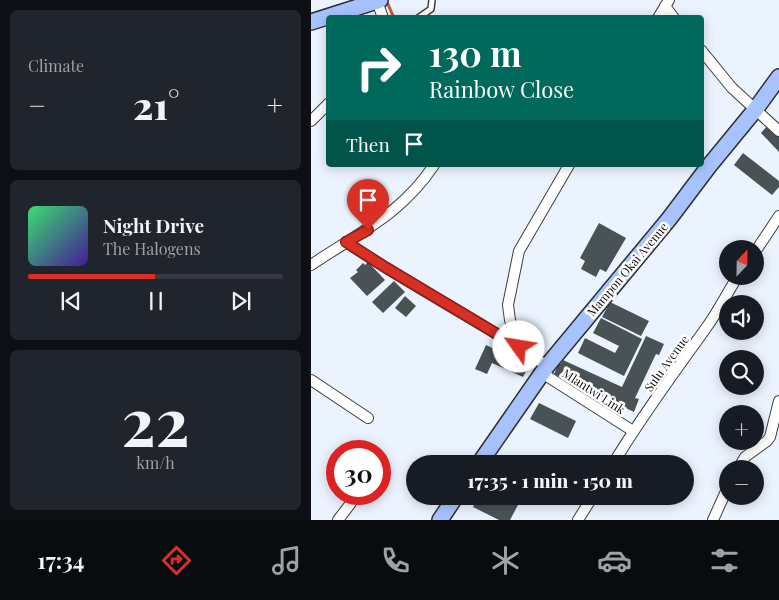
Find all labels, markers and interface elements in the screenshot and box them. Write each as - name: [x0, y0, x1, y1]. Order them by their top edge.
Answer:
- text: 130 m: [429, 29, 522, 76]
- icon: right: [346, 35, 411, 100]
- text: Climate: [28, 55, 84, 76]
- text: Rainbow Close: [429, 74, 574, 104]
- text: 21°: [133, 79, 180, 130]
- text: −: [28, 86, 46, 123]
- text: +: [267, 86, 283, 123]
- icon: arrive: [400, 130, 428, 158]
- text: Then: [346, 131, 390, 157]
- pin: [347, 179, 389, 230]
- icon: arrive: [354, 186, 382, 214]
- text: Night Drive: [103, 212, 204, 238]
- street label: Mampon Okai Avenue: [583, 219, 671, 319]
- text: The Halogens: [103, 238, 201, 259]
- north arrow: [719, 240, 763, 285]
- map controls: [719, 240, 764, 505]
- icon: previous: [57, 287, 85, 315]
- icon: pause: [142, 287, 170, 315]
- icon: next: [227, 287, 255, 315]
- button: sound: [719, 295, 764, 340]
- position arrow: [492, 320, 544, 372]
- street label: Sulu Avenue: [640, 332, 692, 394]
- button: search: [719, 350, 764, 395]
- street label: Mlantwi Link: [560, 365, 629, 417]
- text: 22: [122, 376, 190, 462]
- button: +: [719, 405, 764, 450]
- speed limit sign: 30: [326, 440, 391, 505]
- text: km/h: [136, 452, 175, 473]
- button: −: [719, 460, 764, 505]
- text: 17:35 · 1 min · 150 m: [467, 467, 633, 493]
- icon: directions: [159, 543, 194, 578]
- icon: music: [269, 543, 304, 578]
- icon: phone: [378, 543, 413, 578]
- icon: climate: [488, 543, 523, 578]
- icon: car: [597, 543, 632, 578]
- icon: filters: [707, 543, 742, 578]
- text: 17:34: [37, 545, 84, 575]

